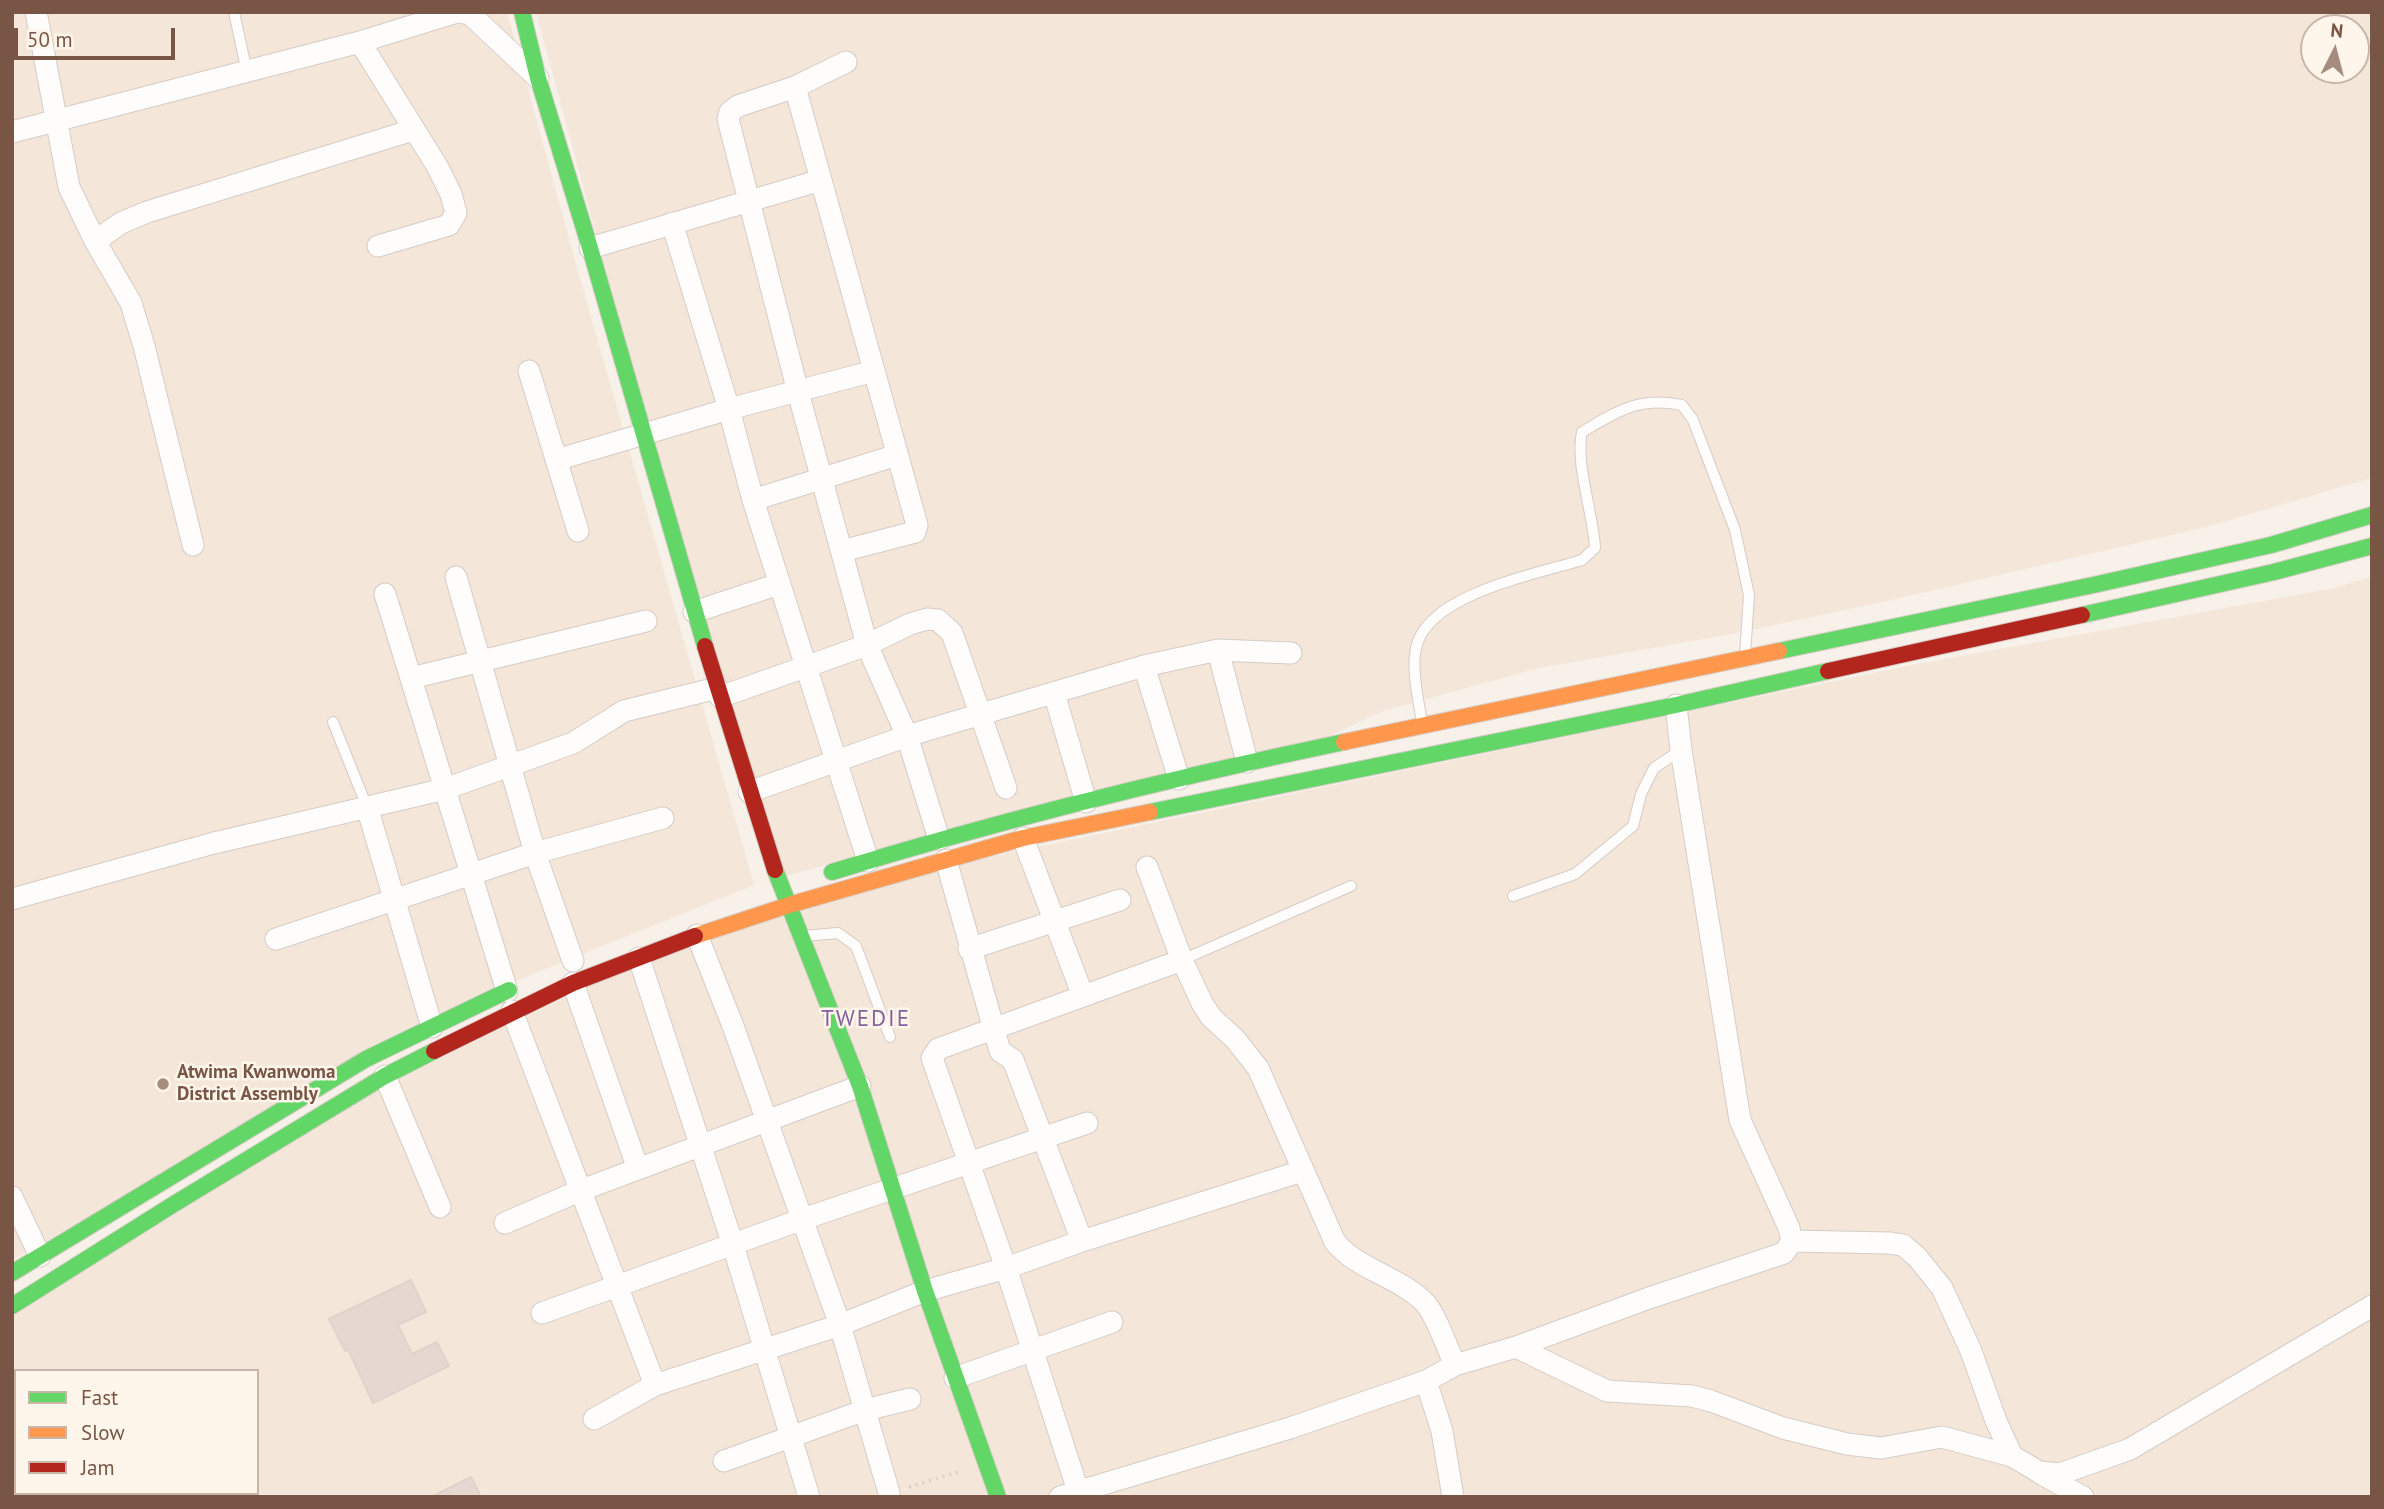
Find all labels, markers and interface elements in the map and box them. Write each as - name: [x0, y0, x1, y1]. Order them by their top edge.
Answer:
- scale bar: [18, 14, 178, 58]
- north arrow: [2300, 14, 2370, 84]
- text: N: [2330, 18, 2344, 43]
- text: 50 m: [27, 26, 73, 53]
- district label: TWEDIE: [822, 1005, 910, 1033]
- place label: Atwima Kwanwoma District Assembly: [177, 1062, 335, 1106]
- marker: Atwima Kwanwoma District Assembly: [155, 1076, 171, 1092]
- legend: [14, 1369, 259, 1495]
- text: Fast: [81, 1384, 118, 1411]
- text: Slow: [81, 1419, 125, 1446]
- text: Jam: [81, 1454, 115, 1481]

